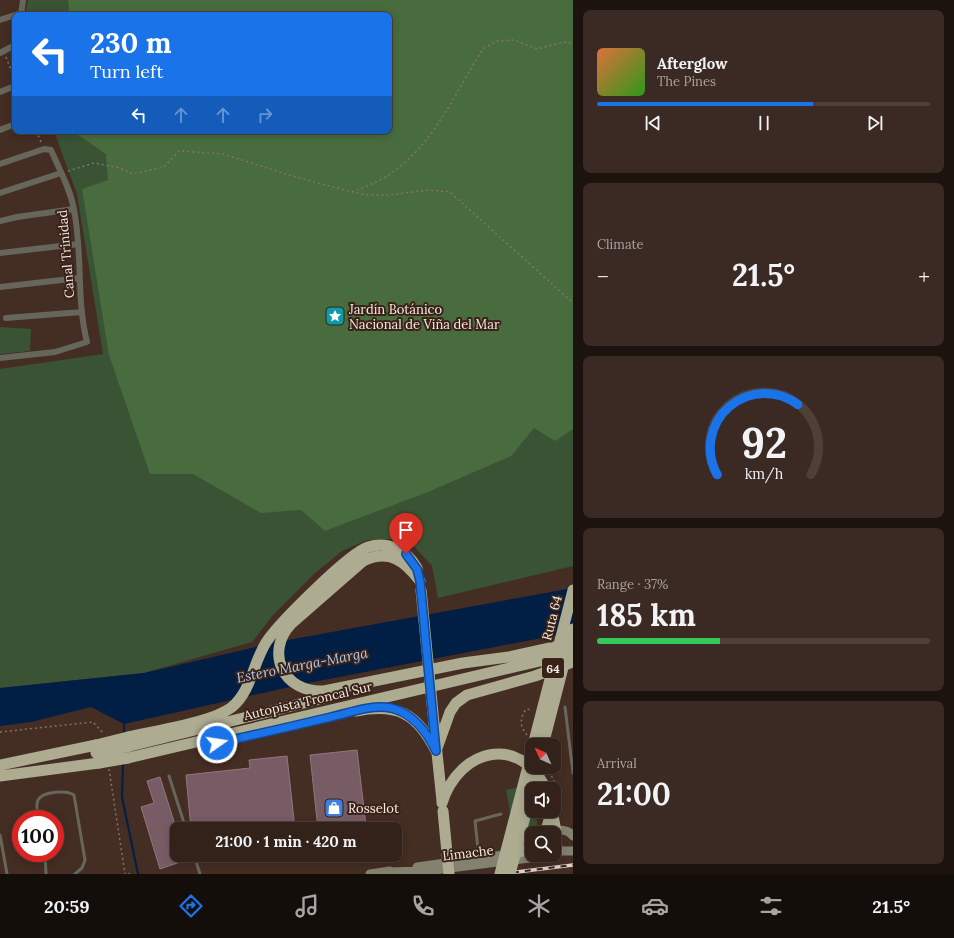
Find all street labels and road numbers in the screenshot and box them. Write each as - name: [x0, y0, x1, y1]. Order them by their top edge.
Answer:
- street label: Canal Trinidad: [54, 209, 78, 299]
- street label: Ruta 64: [538, 594, 566, 642]
- road number: 64: [542, 658, 564, 678]
- street label: Autopista Troncal Sur: [241, 678, 374, 724]
- street label: Limache: [442, 841, 494, 865]

